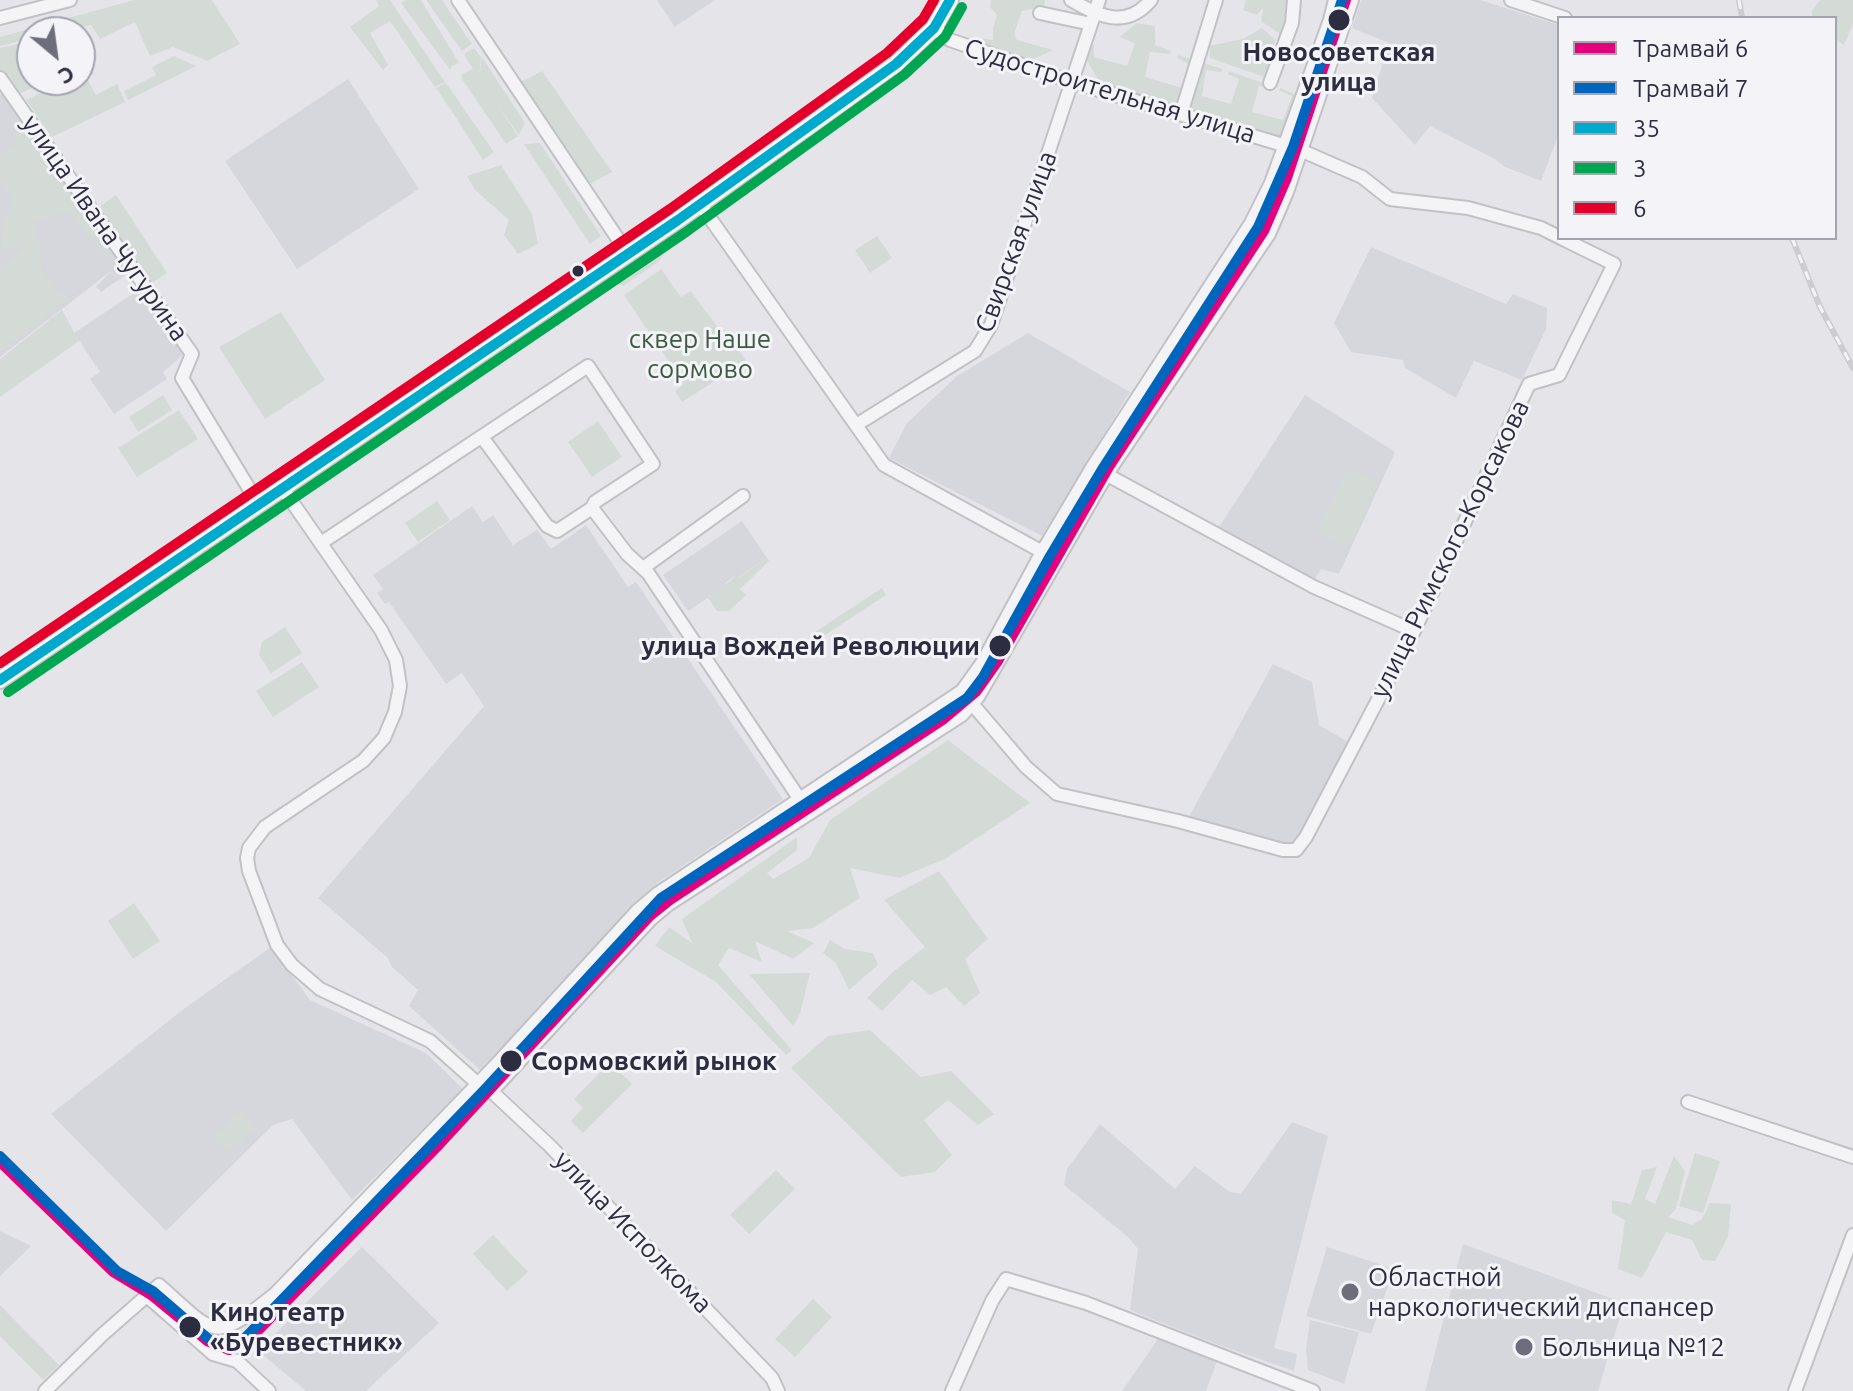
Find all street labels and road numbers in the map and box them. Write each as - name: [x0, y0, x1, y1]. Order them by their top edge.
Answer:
- street label: Судостроительная улица: [961, 32, 1259, 150]
- street label: улица Ивана Чугурина: [15, 109, 195, 347]
- street label: Свирская улица: [969, 147, 1063, 337]
- street label: улица Римского-Корсакова: [1364, 395, 1536, 703]
- street label: улица Исполкома: [548, 1144, 718, 1320]

